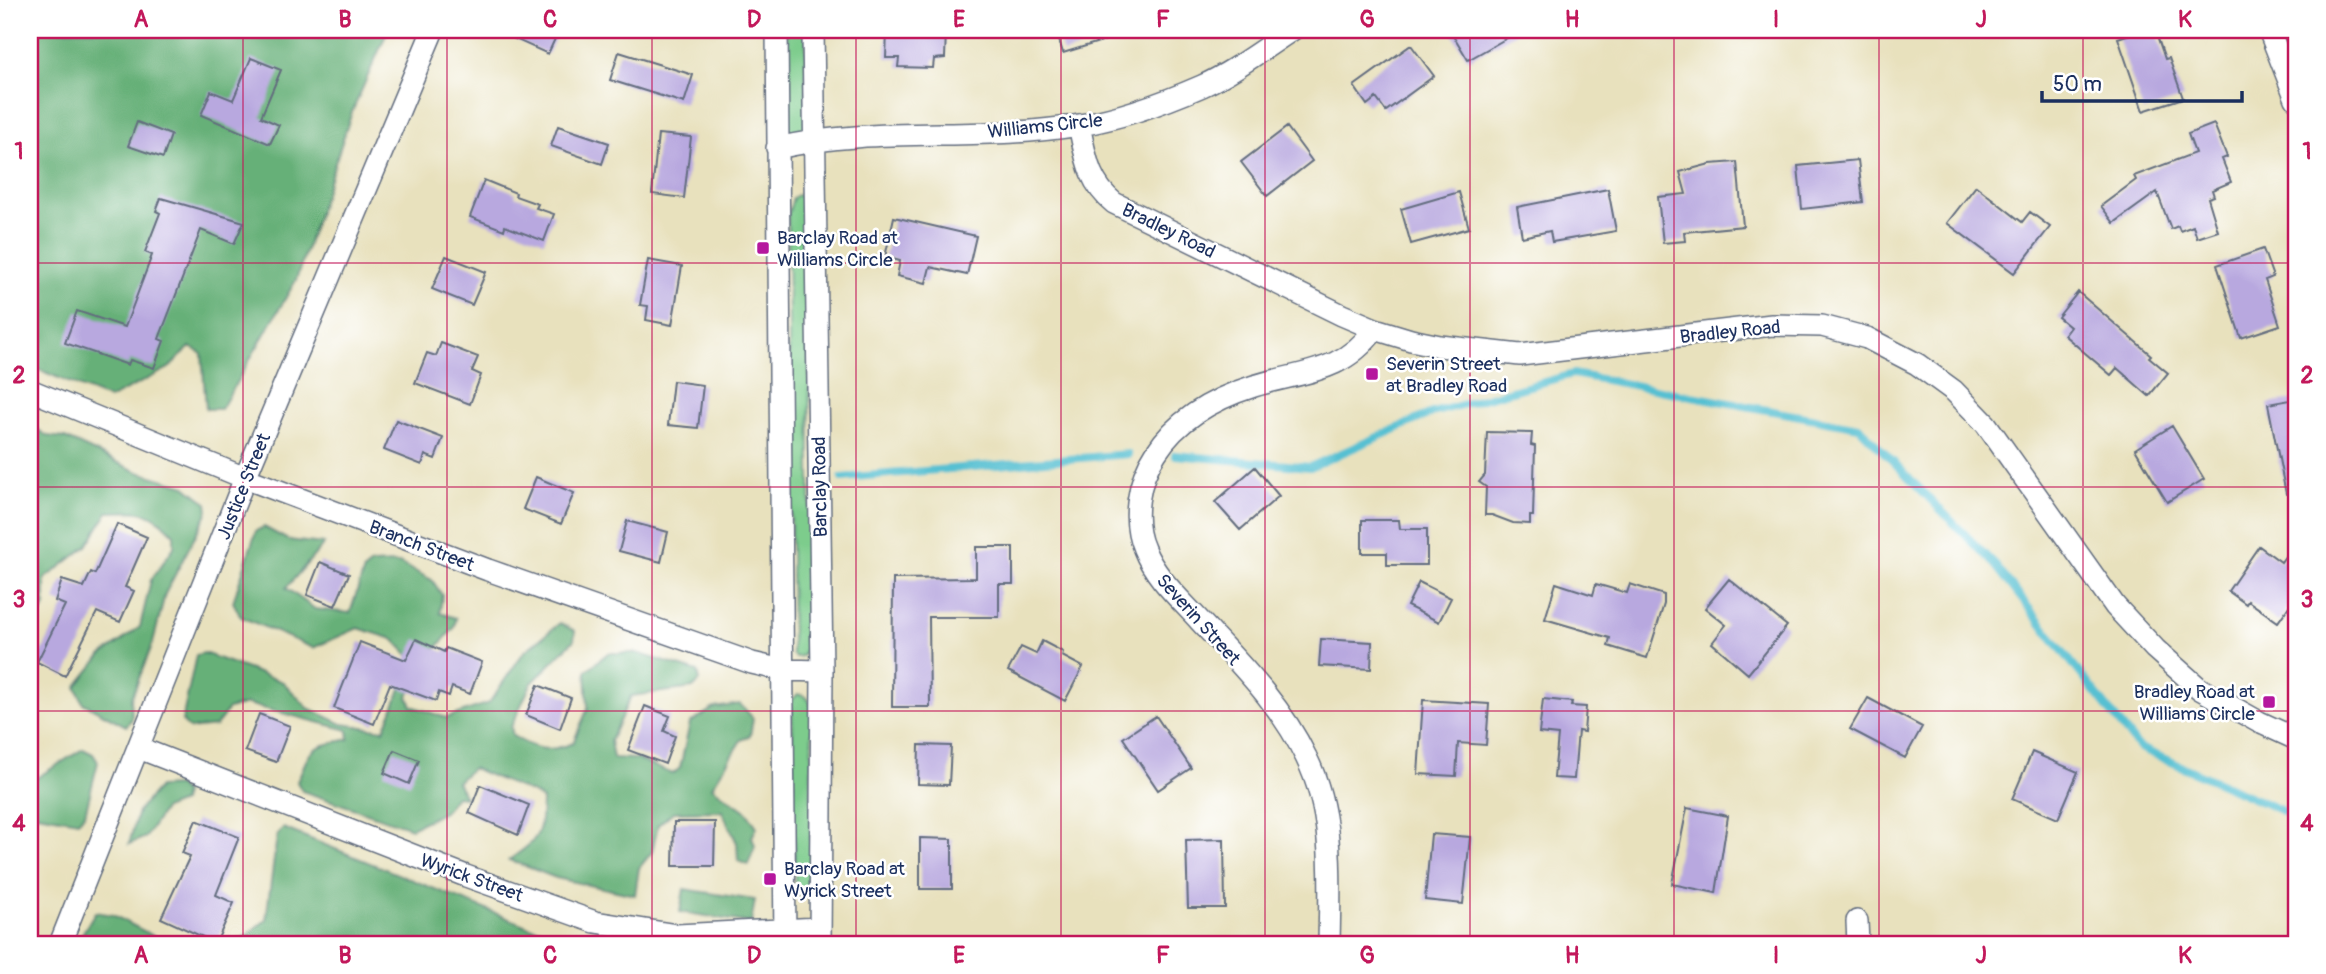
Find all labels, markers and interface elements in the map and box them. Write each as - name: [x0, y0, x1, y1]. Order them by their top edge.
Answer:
- text: A: [134, 5, 149, 34]
- text: B: [338, 5, 352, 34]
- text: C: [543, 5, 557, 34]
- text: D: [747, 5, 761, 34]
- text: E: [953, 5, 965, 34]
- text: F: [1156, 5, 1170, 34]
- text: G: [1359, 5, 1375, 34]
- text: H: [1565, 5, 1579, 34]
- text: I: [1773, 5, 1779, 34]
- text: J: [1975, 5, 1987, 34]
- text: K: [2178, 5, 2192, 34]
- scale bar: [2042, 60, 2242, 104]
- text: 50 m: [2053, 71, 2102, 98]
- street label: Williams Circle: [986, 108, 1104, 144]
- text: 1: [15, 137, 24, 166]
- text: 1: [2303, 137, 2312, 166]
- street label: Bradley Road: [1118, 198, 1219, 264]
- place label: Barclay Road at Williams Circle: [777, 226, 898, 272]
- marker: Barclay Road at Williams Circle: [755, 240, 771, 256]
- street label: Bradley Road: [1679, 315, 1782, 349]
- place label: Severin Street at Bradley Road: [1386, 352, 1507, 398]
- text: 2: [13, 361, 26, 390]
- text: 2: [2301, 361, 2314, 390]
- marker: Severin Street at Bradley Road: [1364, 366, 1380, 382]
- street label: Justice Street: [212, 429, 276, 543]
- street label: Barclay Road: [807, 436, 833, 538]
- street label: Branch Street: [366, 515, 478, 577]
- street label: Severin Street: [1151, 569, 1246, 671]
- text: 3: [13, 585, 25, 614]
- text: 3: [2301, 585, 2313, 614]
- place label: Bradley Road at Williams Circle: [2134, 680, 2256, 726]
- marker: Bradley Road at Williams Circle: [2261, 694, 2277, 710]
- text: 4: [12, 809, 26, 838]
- text: 4: [2300, 809, 2314, 838]
- street label: Wyrick Street: [417, 848, 527, 908]
- place label: Barclay Road at Wyrick Street: [784, 857, 905, 903]
- marker: Barclay Road at Wyrick Street: [762, 871, 778, 887]
- text: A: [134, 941, 149, 970]
- text: B: [338, 941, 352, 970]
- text: C: [543, 941, 557, 970]
- text: D: [747, 941, 761, 970]
- text: E: [953, 941, 965, 970]
- text: F: [1156, 941, 1170, 970]
- text: G: [1359, 941, 1375, 970]
- text: H: [1565, 941, 1579, 970]
- text: I: [1773, 941, 1779, 970]
- text: J: [1975, 941, 1987, 970]
- text: K: [2178, 941, 2192, 970]

